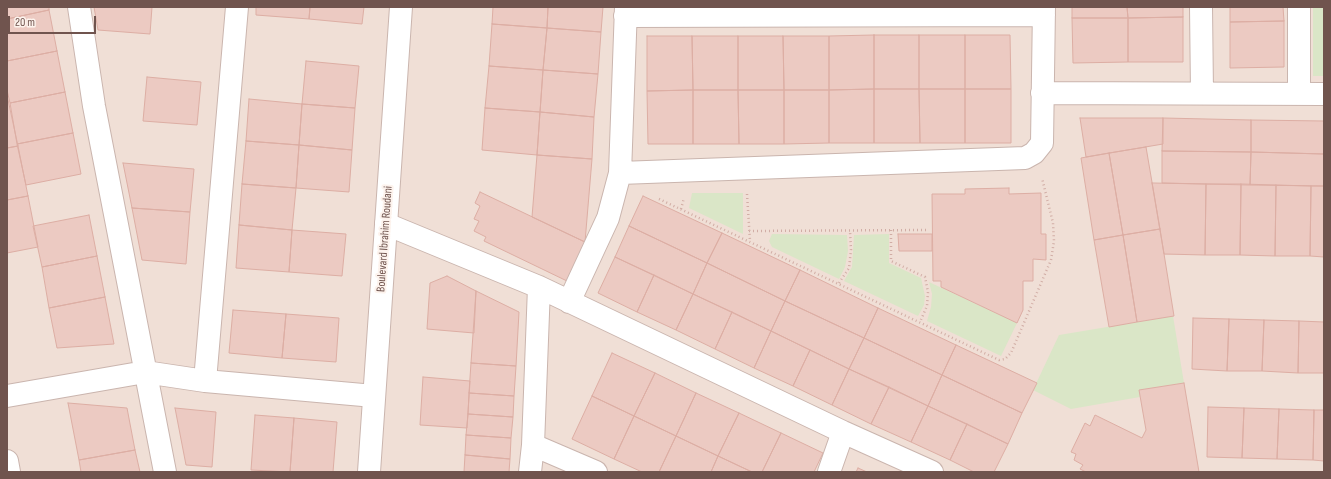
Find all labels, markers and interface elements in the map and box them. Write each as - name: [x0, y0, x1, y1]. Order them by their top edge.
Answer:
- scale bar: [10, 8, 98, 34]
- text: 20 m: [15, 15, 35, 30]
- street label: Boulevard Ibrahim Roudani: [374, 186, 396, 292]

